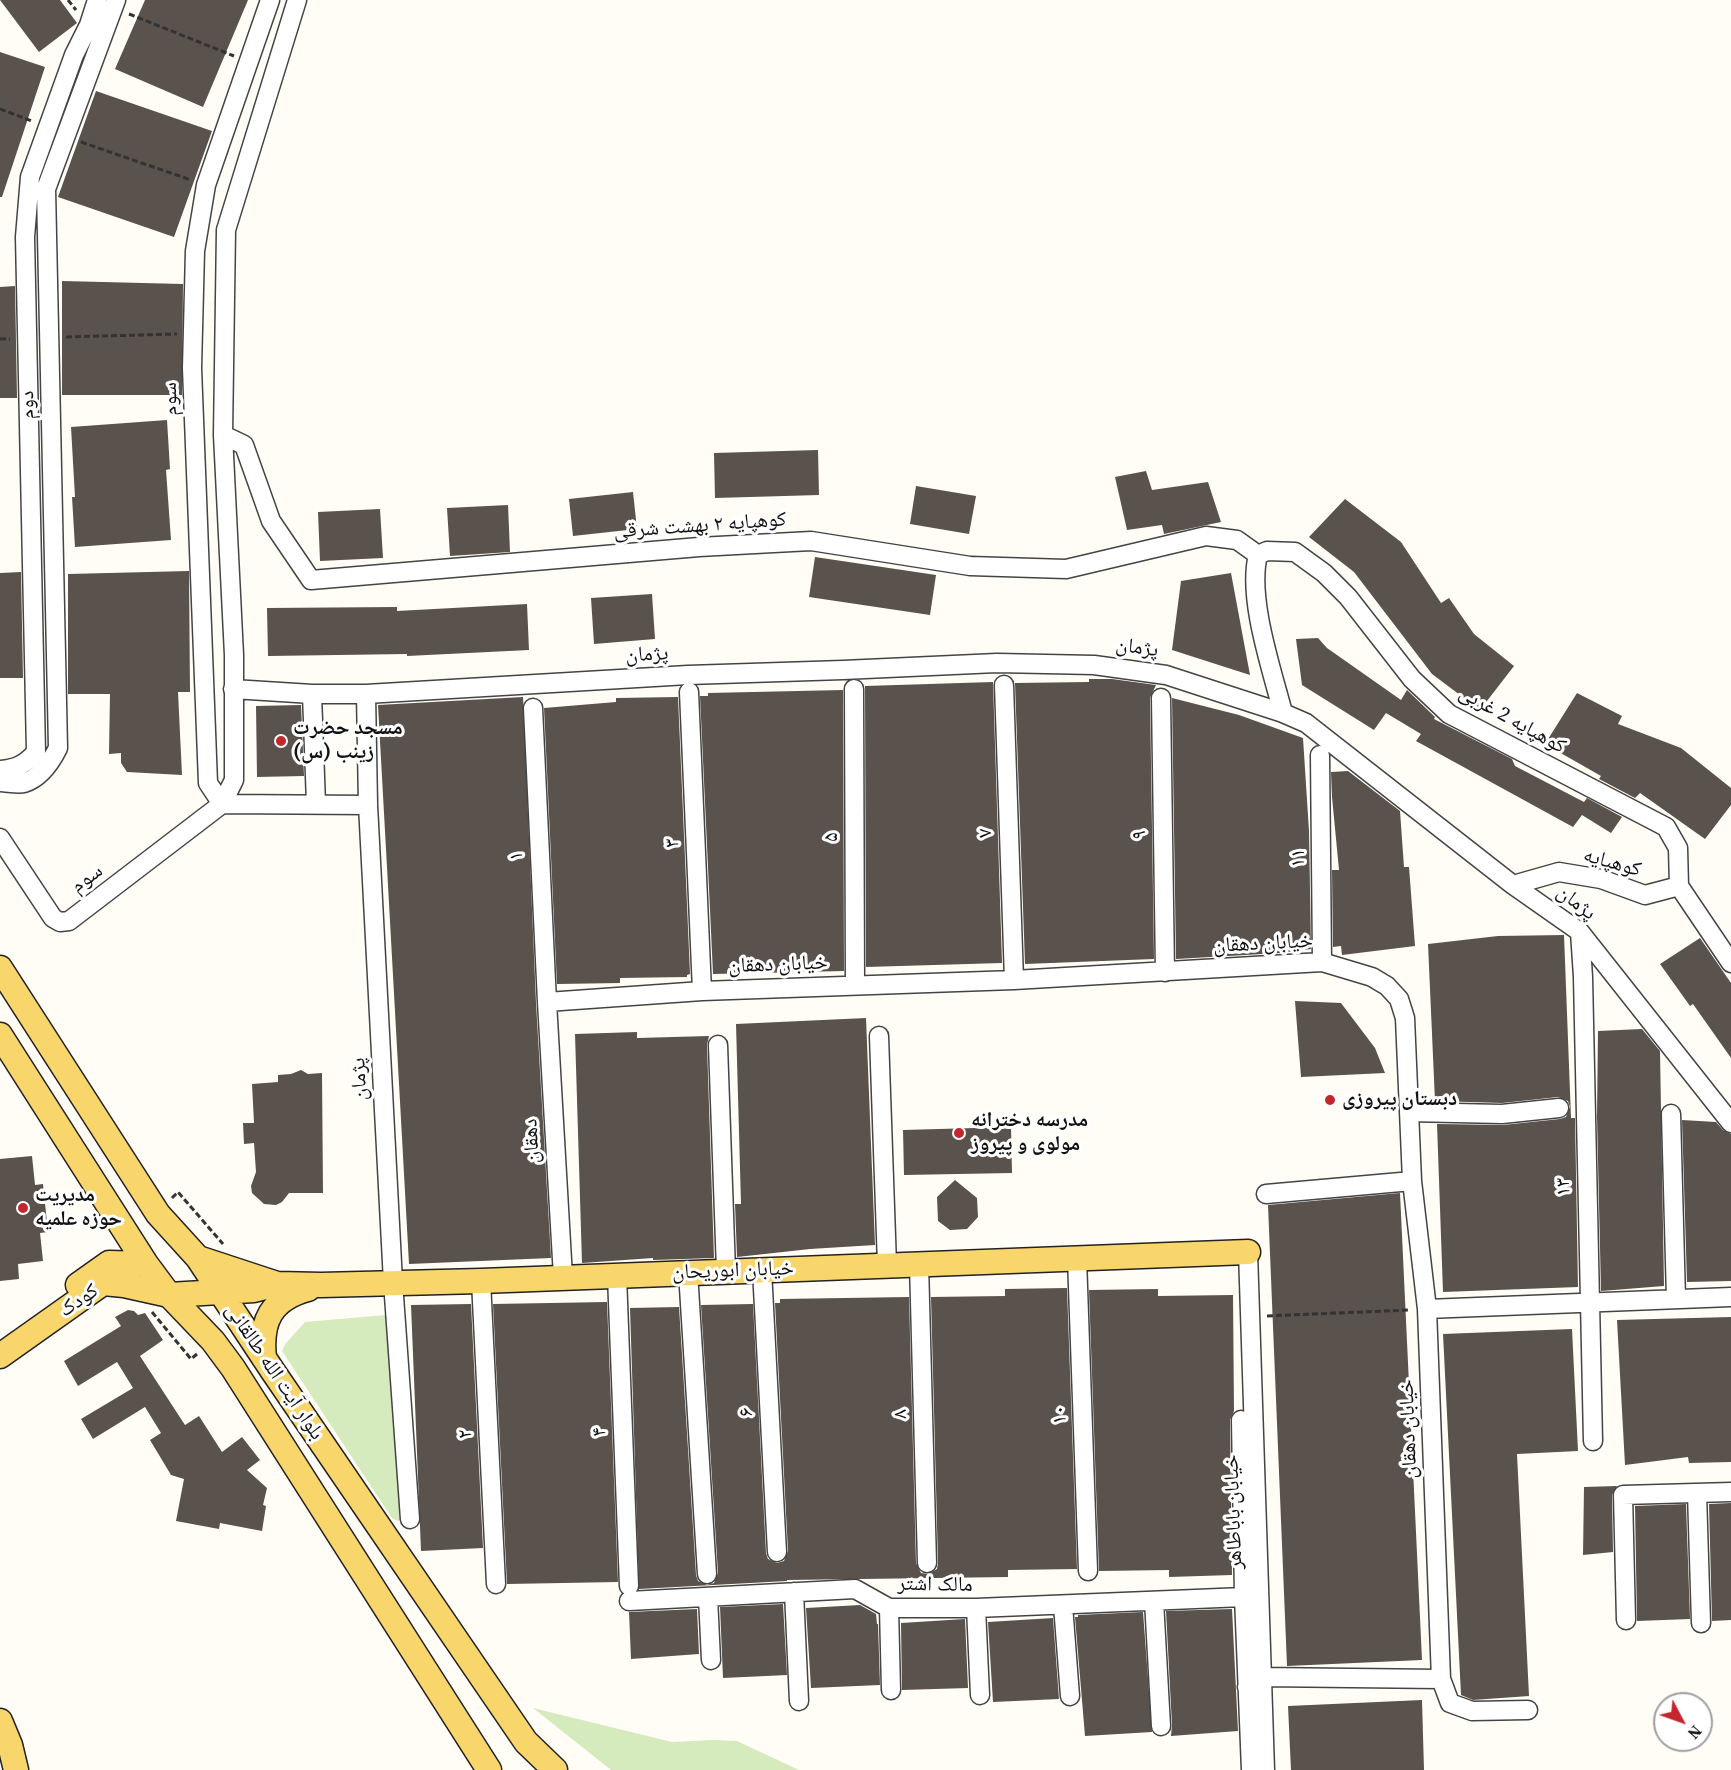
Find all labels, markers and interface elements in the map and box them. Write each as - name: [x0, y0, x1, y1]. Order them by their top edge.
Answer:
- street label: سوم: [158, 382, 184, 416]
- street label: دوم: [15, 390, 41, 420]
- street label: کوهپایه ۲ بهشت شرقی: [613, 507, 787, 545]
- street label: پژمان: [1114, 633, 1160, 663]
- street label: پژمان: [625, 641, 669, 669]
- street label: کوهپایه 2 غربی: [1454, 680, 1570, 760]
- place label: مسجد حضرت زینب (س): [293, 716, 403, 766]
- marker: مسجد حضرت زینب (س): [274, 734, 288, 748]
- street label: ۷: [973, 828, 999, 838]
- street label: ۹: [1127, 830, 1153, 840]
- street label: ۵: [819, 832, 845, 842]
- street label: ۳: [660, 838, 686, 848]
- street label: کوهپایه: [1580, 843, 1644, 883]
- street label: ۱۱: [1286, 849, 1312, 867]
- street label: ۱: [504, 851, 530, 861]
- street label: سوم: [66, 859, 108, 899]
- street label: پژمان: [1551, 880, 1601, 926]
- street label: خیابان دهقان: [1213, 929, 1313, 959]
- street label: خیابان دهقان: [728, 951, 828, 979]
- street label: پژمان: [346, 1057, 374, 1101]
- place label: دبستان پیروزی: [1342, 1087, 1457, 1113]
- marker: دبستان پیروزی: [1323, 1093, 1337, 1107]
- place label: مدرسه دخترانه مولوی و پیروز: [971, 1108, 1088, 1158]
- street label: دهقان: [518, 1118, 546, 1164]
- marker: مدرسه دخترانه مولوی و پیروز: [952, 1126, 966, 1140]
- street label: ۱۳: [1551, 1177, 1577, 1197]
- place label: مدیریت حوزه علمیه: [35, 1183, 122, 1233]
- marker: مدیریت حوزه علمیه: [16, 1201, 30, 1215]
- street label: خیابان ابوریحان: [672, 1256, 794, 1286]
- street label: کودک: [54, 1279, 104, 1323]
- street label: بلوار آیت الله طالقانی: [219, 1299, 329, 1445]
- street label: خیابان دهقان: [1395, 1379, 1423, 1479]
- street label: ۱۰: [1047, 1405, 1073, 1425]
- street label: ۶: [734, 1407, 760, 1417]
- street label: ۸: [888, 1409, 914, 1419]
- street label: ۴: [587, 1427, 613, 1437]
- street label: ۲: [453, 1429, 479, 1439]
- street label: خیابان باباطاهر: [1219, 1454, 1249, 1570]
- street label: مالک اشتر: [897, 1572, 973, 1598]
- north arrow: [1653, 1692, 1713, 1752]
- text: N: [1683, 1721, 1707, 1744]

